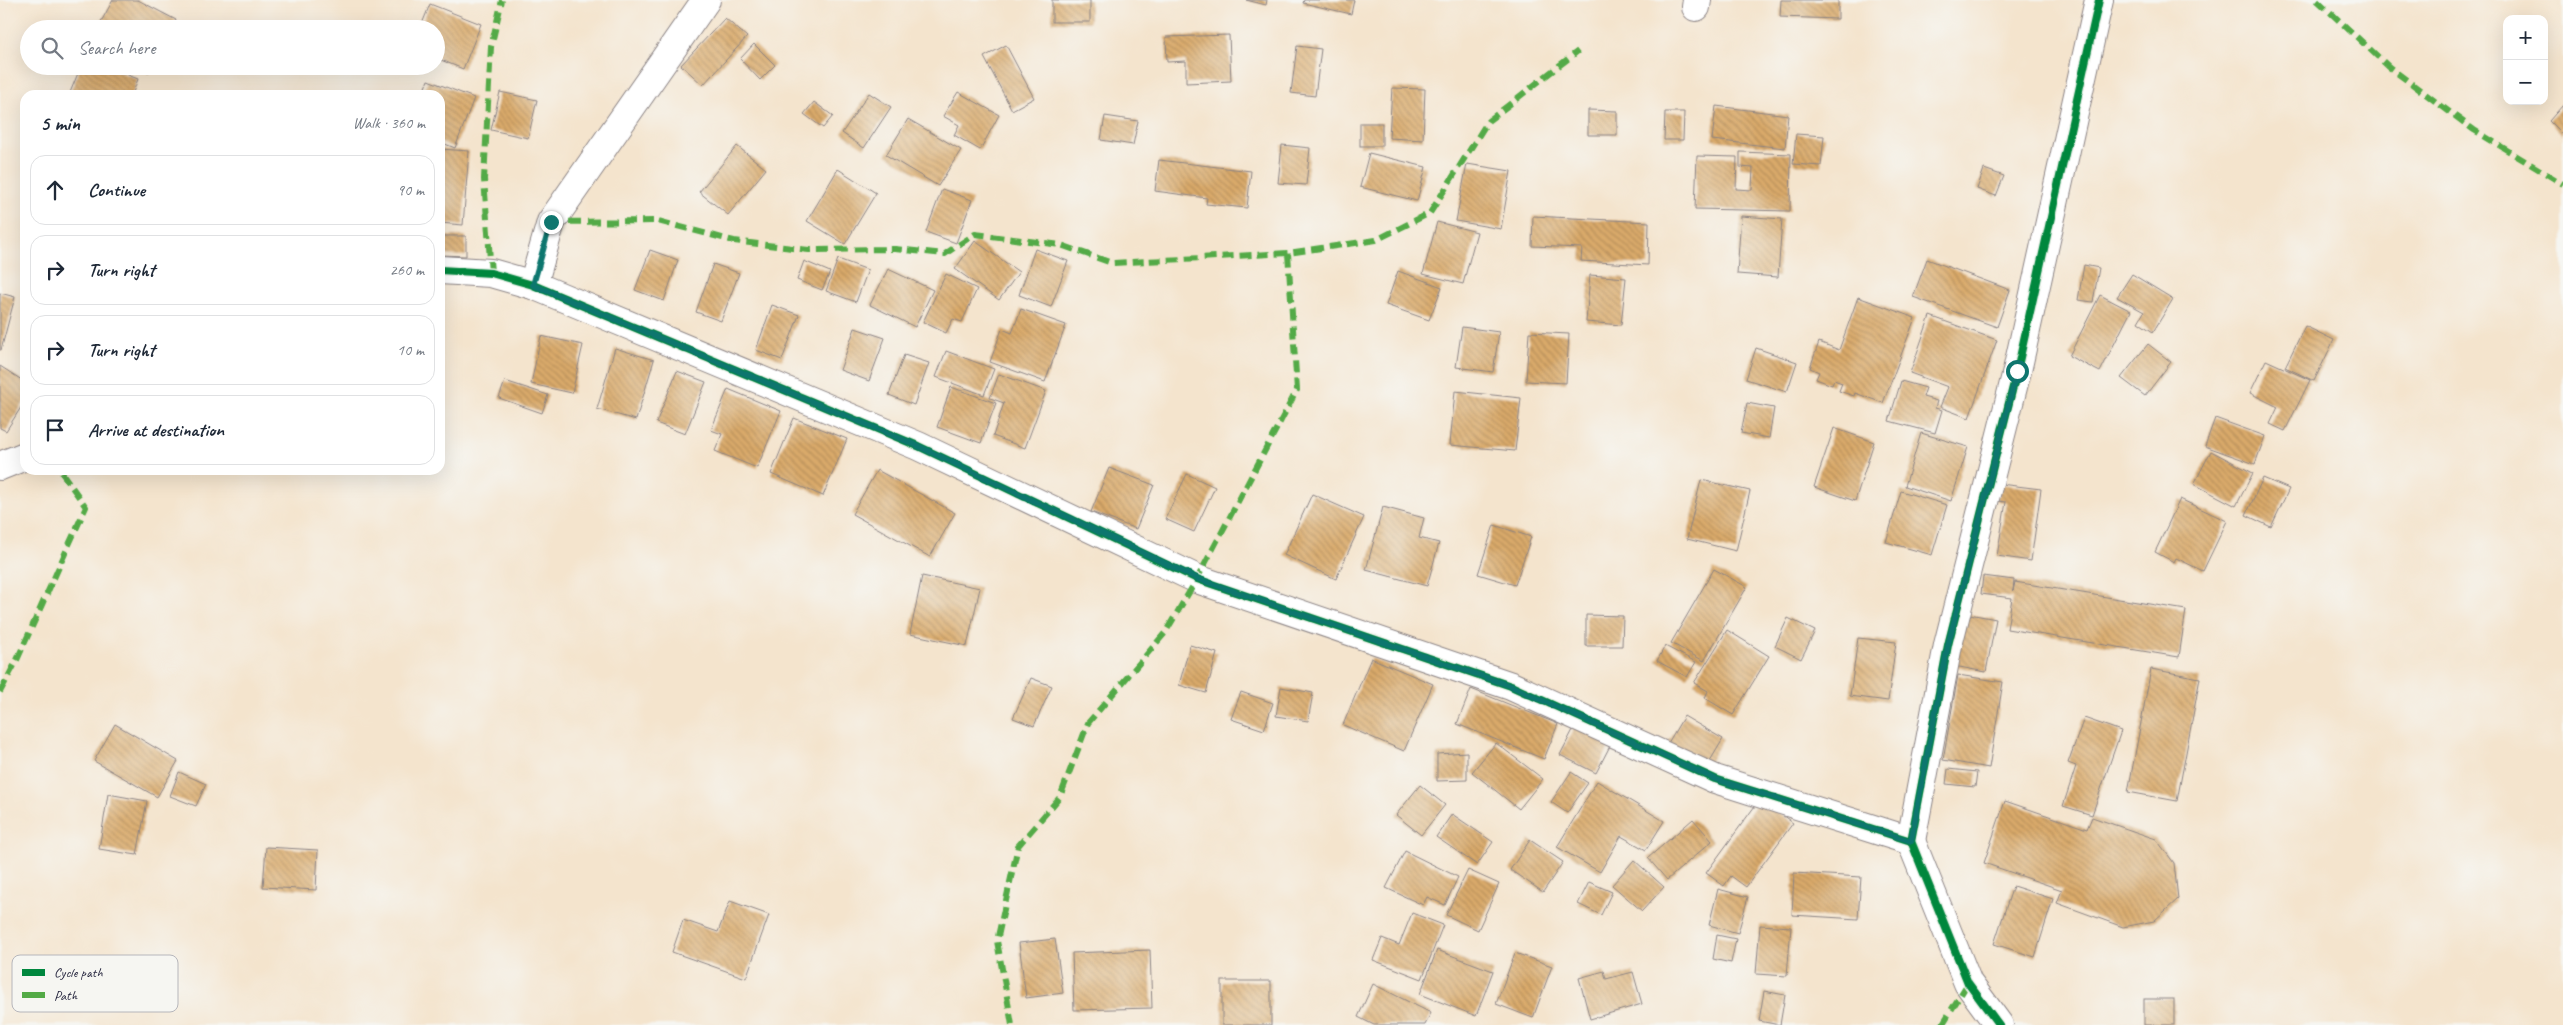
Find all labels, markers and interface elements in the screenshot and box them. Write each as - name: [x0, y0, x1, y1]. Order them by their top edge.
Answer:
- map controls: [2503, 15, 2548, 105]
- button: +: [2503, 15, 2548, 60]
- search box: [20, 20, 445, 75]
- icon: search: [38, 34, 66, 62]
- text: Search here: [78, 36, 155, 60]
- button: −: [2503, 60, 2548, 105]
- text: 5 min: [40, 110, 80, 136]
- text: Walk · 360 m: [353, 113, 425, 133]
- icon: ahead: [41, 176, 69, 204]
- text: Continue: [88, 178, 145, 202]
- text: 90 m: [397, 180, 424, 200]
- route end: [540, 211, 563, 234]
- icon: right: [41, 256, 69, 284]
- text: Turn right: [88, 258, 155, 282]
- text: 260 m: [390, 260, 424, 280]
- icon: right: [41, 336, 69, 364]
- text: Turn right: [88, 338, 155, 362]
- text: 10 m: [397, 340, 424, 360]
- route start: [2006, 360, 2029, 383]
- icon: arrive: [41, 416, 69, 444]
- text: Arrive at destination: [88, 418, 224, 442]
- legend: [12, 955, 178, 1012]
- text: Cycle path: [54, 964, 103, 981]
- text: Path: [54, 987, 78, 1004]

